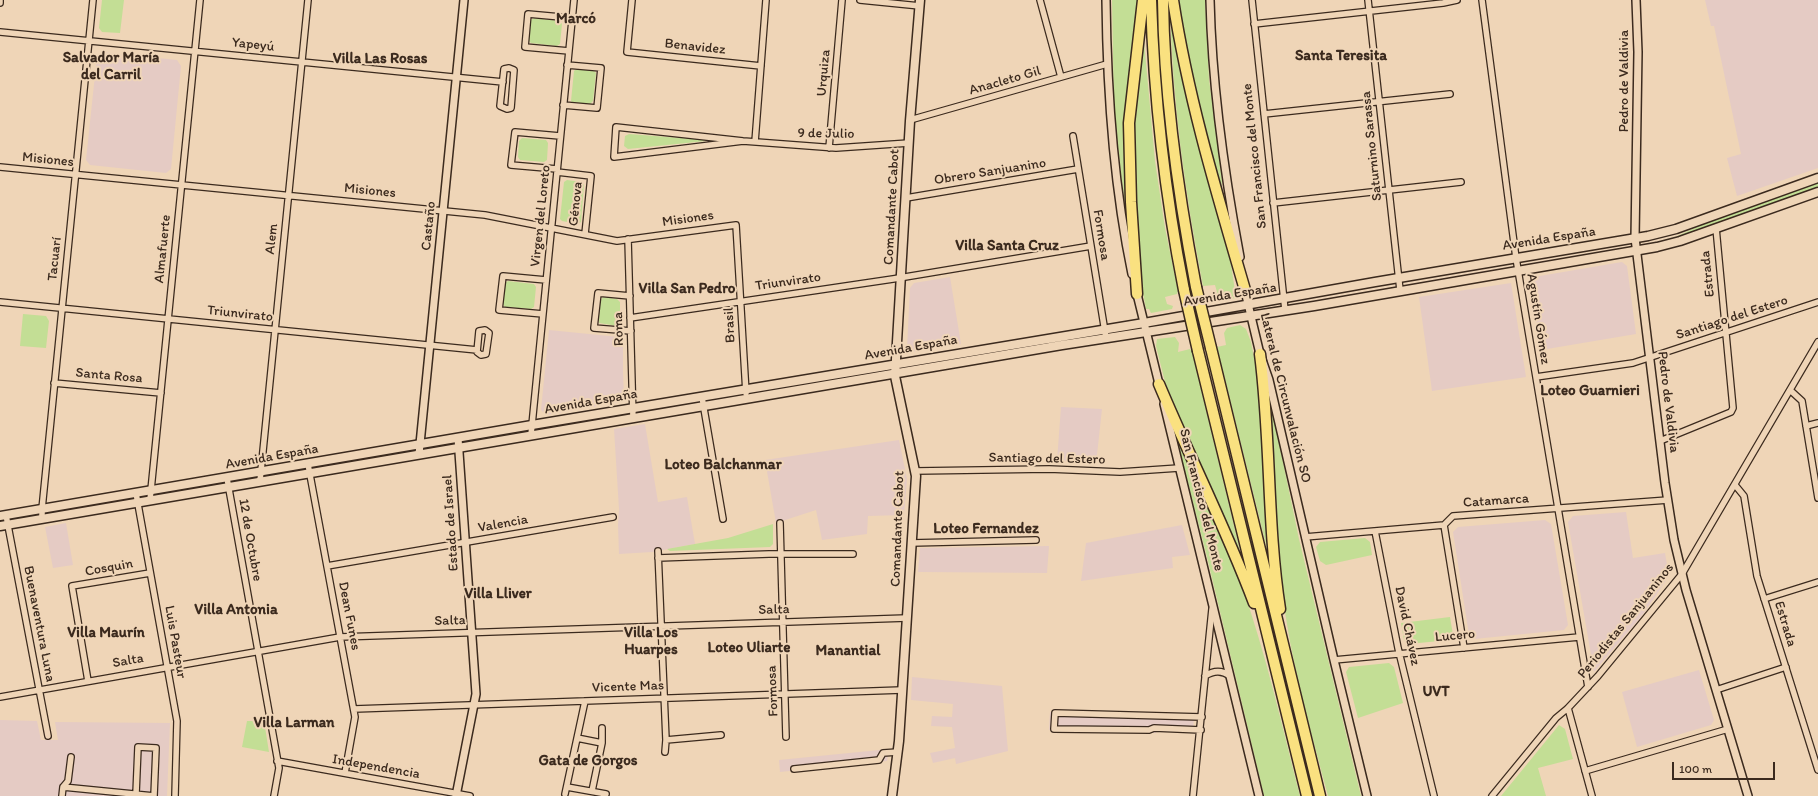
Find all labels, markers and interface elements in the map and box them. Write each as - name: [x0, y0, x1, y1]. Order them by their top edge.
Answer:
- district label: Marcó: [556, 10, 596, 28]
- street label: Pedro de Valdivia: [1616, 30, 1632, 132]
- street label: Yapeyú: [231, 34, 275, 56]
- street label: Benavidez: [664, 35, 726, 59]
- district label: Santa Teresita: [1295, 47, 1387, 65]
- district label: Salvador María del Carril: [63, 49, 159, 84]
- street label: Urquiza: [814, 49, 834, 97]
- district label: Villa Las Rosas: [333, 50, 427, 68]
- street label: Anacleto Gil: [967, 63, 1043, 99]
- street label: San Francisco del Monte: [1239, 83, 1271, 229]
- street label: Saturnino Sarassa: [1358, 90, 1386, 202]
- street label: 9 de Julio: [797, 125, 855, 143]
- street label: Misiones: [21, 149, 75, 171]
- street label: Comandante Cabot: [881, 149, 903, 265]
- street label: Obrero Sanjuanino: [933, 155, 1047, 189]
- street label: Virgen del Loreto: [527, 164, 555, 268]
- street label: Misiones: [343, 180, 397, 202]
- street label: Génova: [565, 181, 587, 227]
- street label: Castaño: [418, 200, 440, 252]
- street label: Misiones: [661, 207, 715, 231]
- street label: Formosa: [1089, 208, 1113, 262]
- street label: Almafuerte: [151, 214, 175, 284]
- street label: Alem: [262, 223, 282, 255]
- street label: Avenida España: [1501, 223, 1597, 255]
- street label: Tacuarí: [44, 236, 66, 282]
- district label: Villa Santa Cruz: [955, 237, 1059, 255]
- street label: Estrada: [1697, 250, 1719, 298]
- street label: Triunvirato: [754, 269, 822, 295]
- street label: Agustín Gómez: [1523, 272, 1553, 366]
- street label: Avenida España: [1182, 279, 1278, 311]
- district label: Villa San Pedro: [639, 280, 735, 298]
- street label: Santiago del Estero: [1674, 292, 1790, 344]
- street label: Triunvirato: [206, 302, 274, 326]
- street label: Brasil: [721, 307, 739, 343]
- street label: Lateral de Circunvalación SO: [1256, 311, 1314, 485]
- street label: Roma: [610, 312, 628, 346]
- street label: Avenida España: [863, 332, 959, 364]
- street label: Pedro de Valdivia: [1653, 350, 1683, 454]
- street label: Santa Rosa: [75, 365, 143, 387]
- district label: Loteo Guarnieri: [1540, 382, 1640, 400]
- street label: Avenida España: [543, 386, 639, 418]
- street label: San Francisco del Monte: [1175, 427, 1227, 573]
- street label: Avenida España: [224, 441, 320, 473]
- street label: Santiago del Estero: [989, 450, 1105, 468]
- district label: Loteo Balchanmar: [664, 456, 782, 474]
- street label: Comandante Cabot: [888, 471, 908, 587]
- street label: Estado de Israel: [439, 474, 463, 572]
- street label: Catamarca: [1462, 490, 1530, 512]
- street label: 12 de Octubre: [234, 497, 266, 583]
- street label: Valencia: [477, 511, 529, 537]
- district label: Loteo Fernandez: [933, 520, 1039, 538]
- street label: Cosquin: [84, 555, 134, 581]
- street label: Periodistas Sanjuaninos: [1574, 560, 1678, 682]
- street label: Buenaventura Luna: [20, 565, 58, 683]
- street label: Dean Funes: [334, 580, 364, 652]
- district label: Villa Lliver: [464, 585, 532, 603]
- street label: David Chávez: [1390, 585, 1424, 667]
- street label: Estrada: [1770, 599, 1800, 649]
- district label: Villa Antonia: [194, 601, 278, 619]
- street label: Salta: [758, 601, 790, 619]
- street label: Luis Pasteur: [160, 604, 190, 680]
- street label: Salta: [434, 612, 466, 630]
- district label: Villa Maurín: [67, 624, 145, 642]
- district label: Villa Los Huarpes: [624, 624, 678, 659]
- street label: Lucero: [1434, 626, 1476, 646]
- district label: Loteo Uliarte: [708, 639, 790, 657]
- district label: Manantial: [816, 642, 880, 660]
- street label: Salta: [111, 650, 145, 672]
- street label: Formosa: [764, 665, 782, 717]
- street label: Vicente Mas: [592, 677, 664, 697]
- district label: UVT: [1422, 683, 1450, 701]
- district label: Villa Larman: [253, 714, 335, 732]
- street label: Independencia: [331, 751, 421, 783]
- district label: Gata de Gorgos: [538, 752, 638, 770]
- scale bar: [1674, 754, 1777, 780]
- text: 100 m: [1679, 762, 1712, 776]

